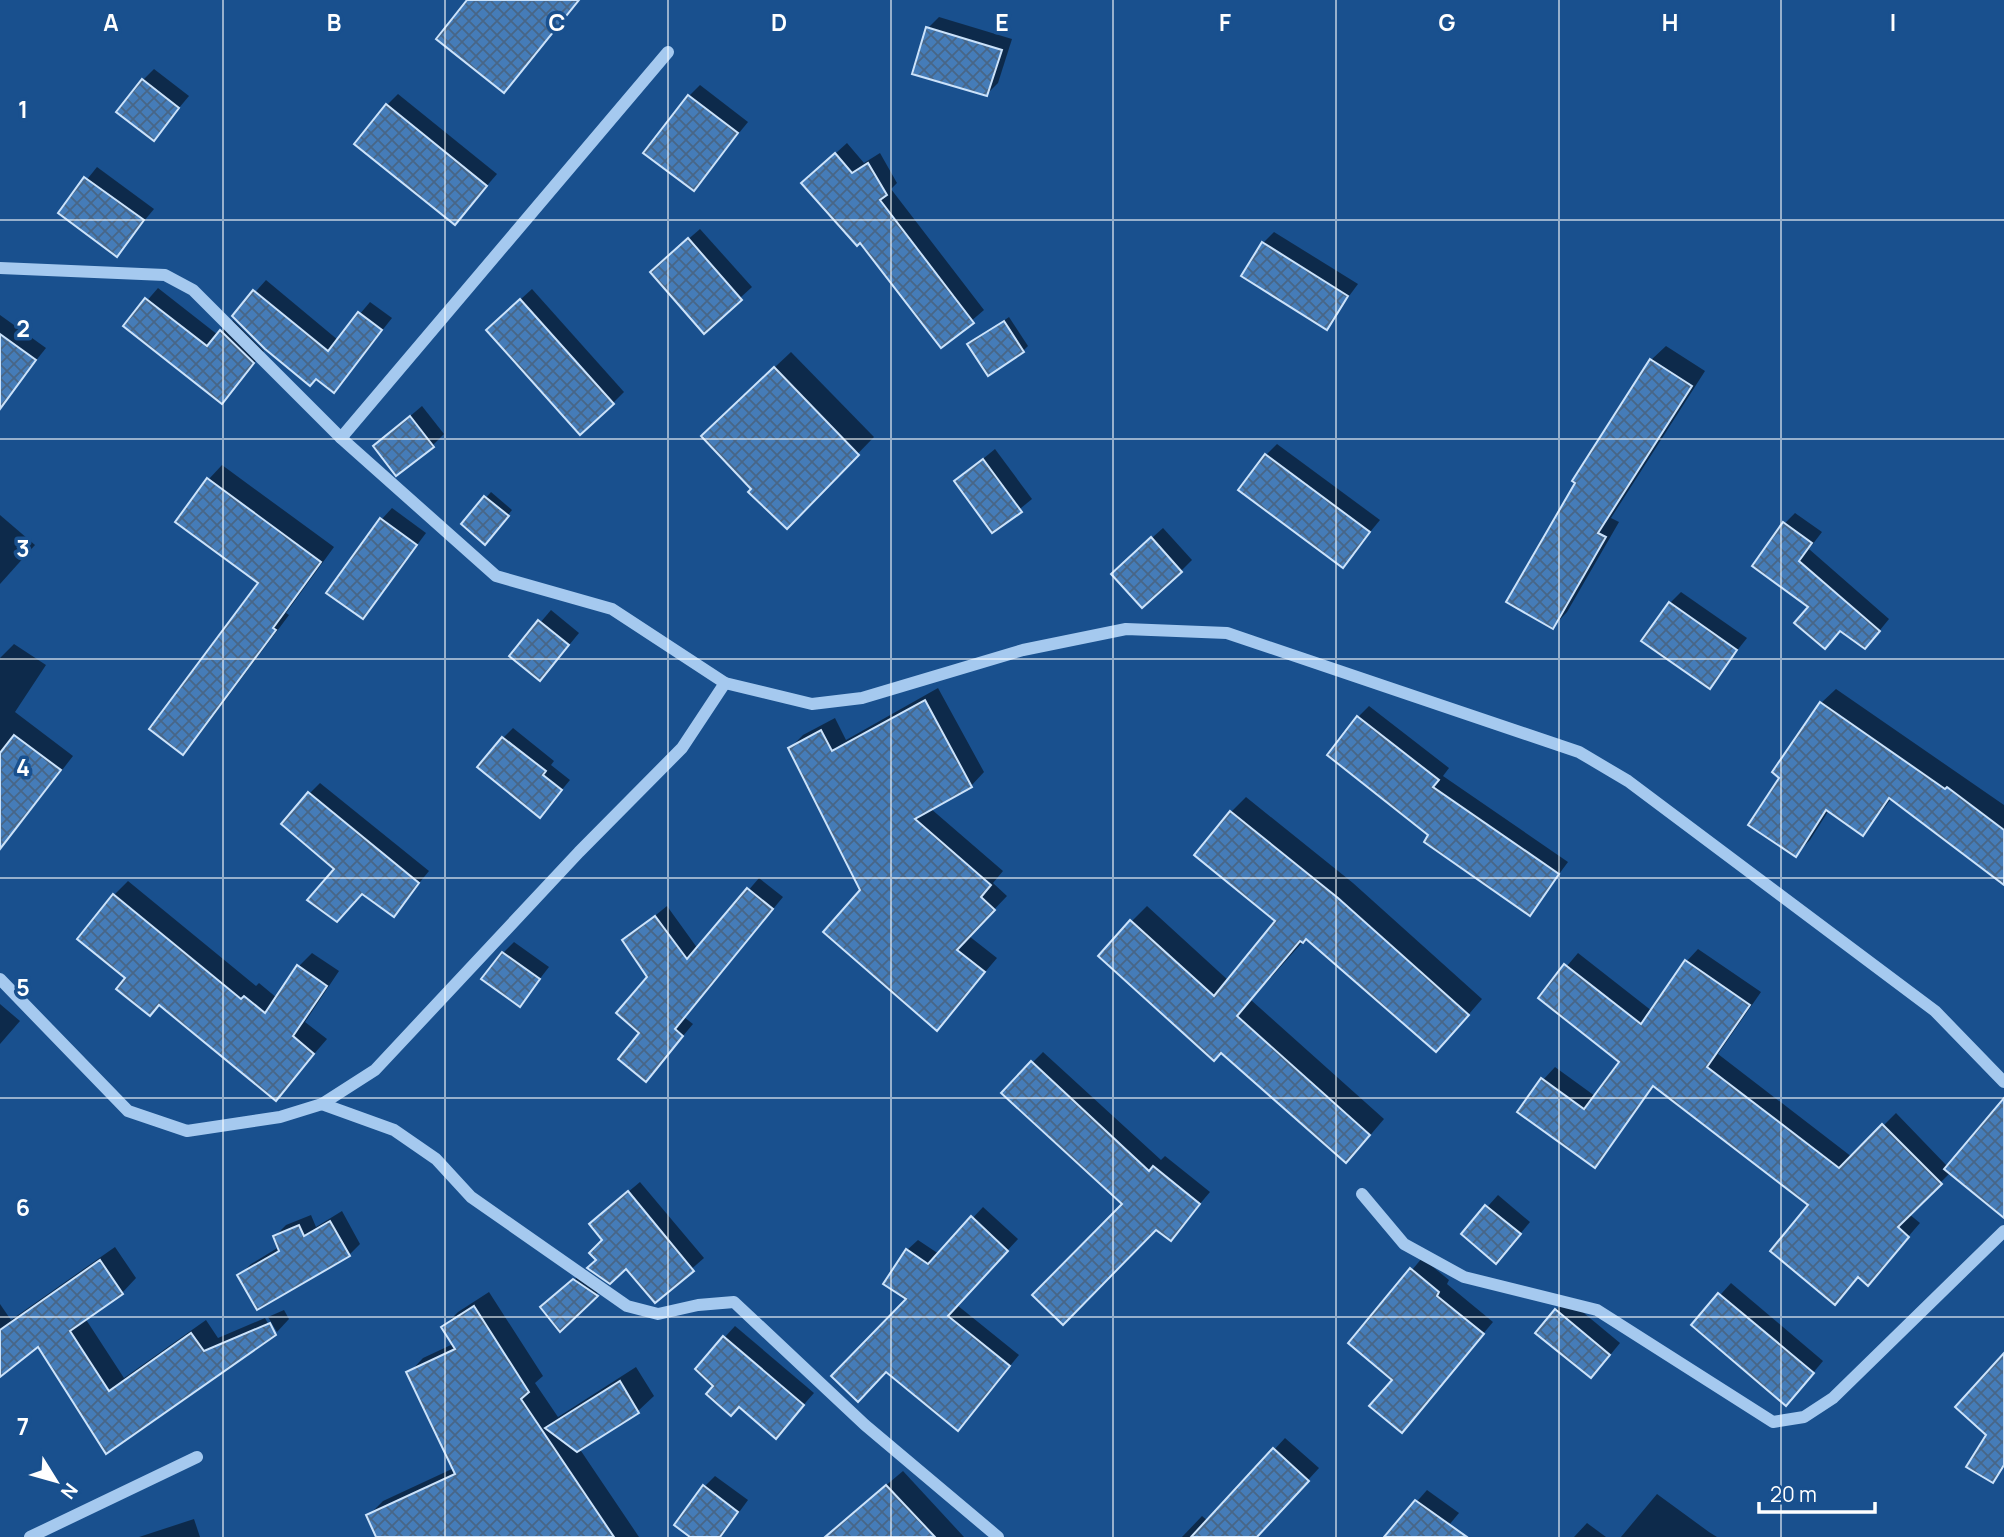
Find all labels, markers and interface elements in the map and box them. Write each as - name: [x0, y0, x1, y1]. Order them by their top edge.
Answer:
- text: A: [103, 6, 119, 38]
- text: B: [327, 6, 341, 38]
- text: C: [549, 6, 566, 38]
- text: D: [771, 6, 787, 38]
- text: E: [995, 6, 1009, 38]
- text: F: [1219, 6, 1231, 38]
- text: G: [1439, 6, 1456, 38]
- text: H: [1662, 6, 1678, 38]
- text: I: [1890, 6, 1896, 38]
- text: 1: [18, 93, 28, 125]
- text: 2: [16, 312, 30, 344]
- text: 3: [16, 532, 30, 564]
- text: 4: [16, 751, 30, 783]
- text: 5: [16, 971, 30, 1003]
- text: 6: [16, 1191, 30, 1223]
- text: 7: [17, 1410, 29, 1442]
- north arrow: [21, 1446, 91, 1516]
- scale bar: [1759, 1470, 1874, 1514]
- text: N: [55, 1478, 84, 1505]
- text: 20 m: [1770, 1480, 1817, 1508]

